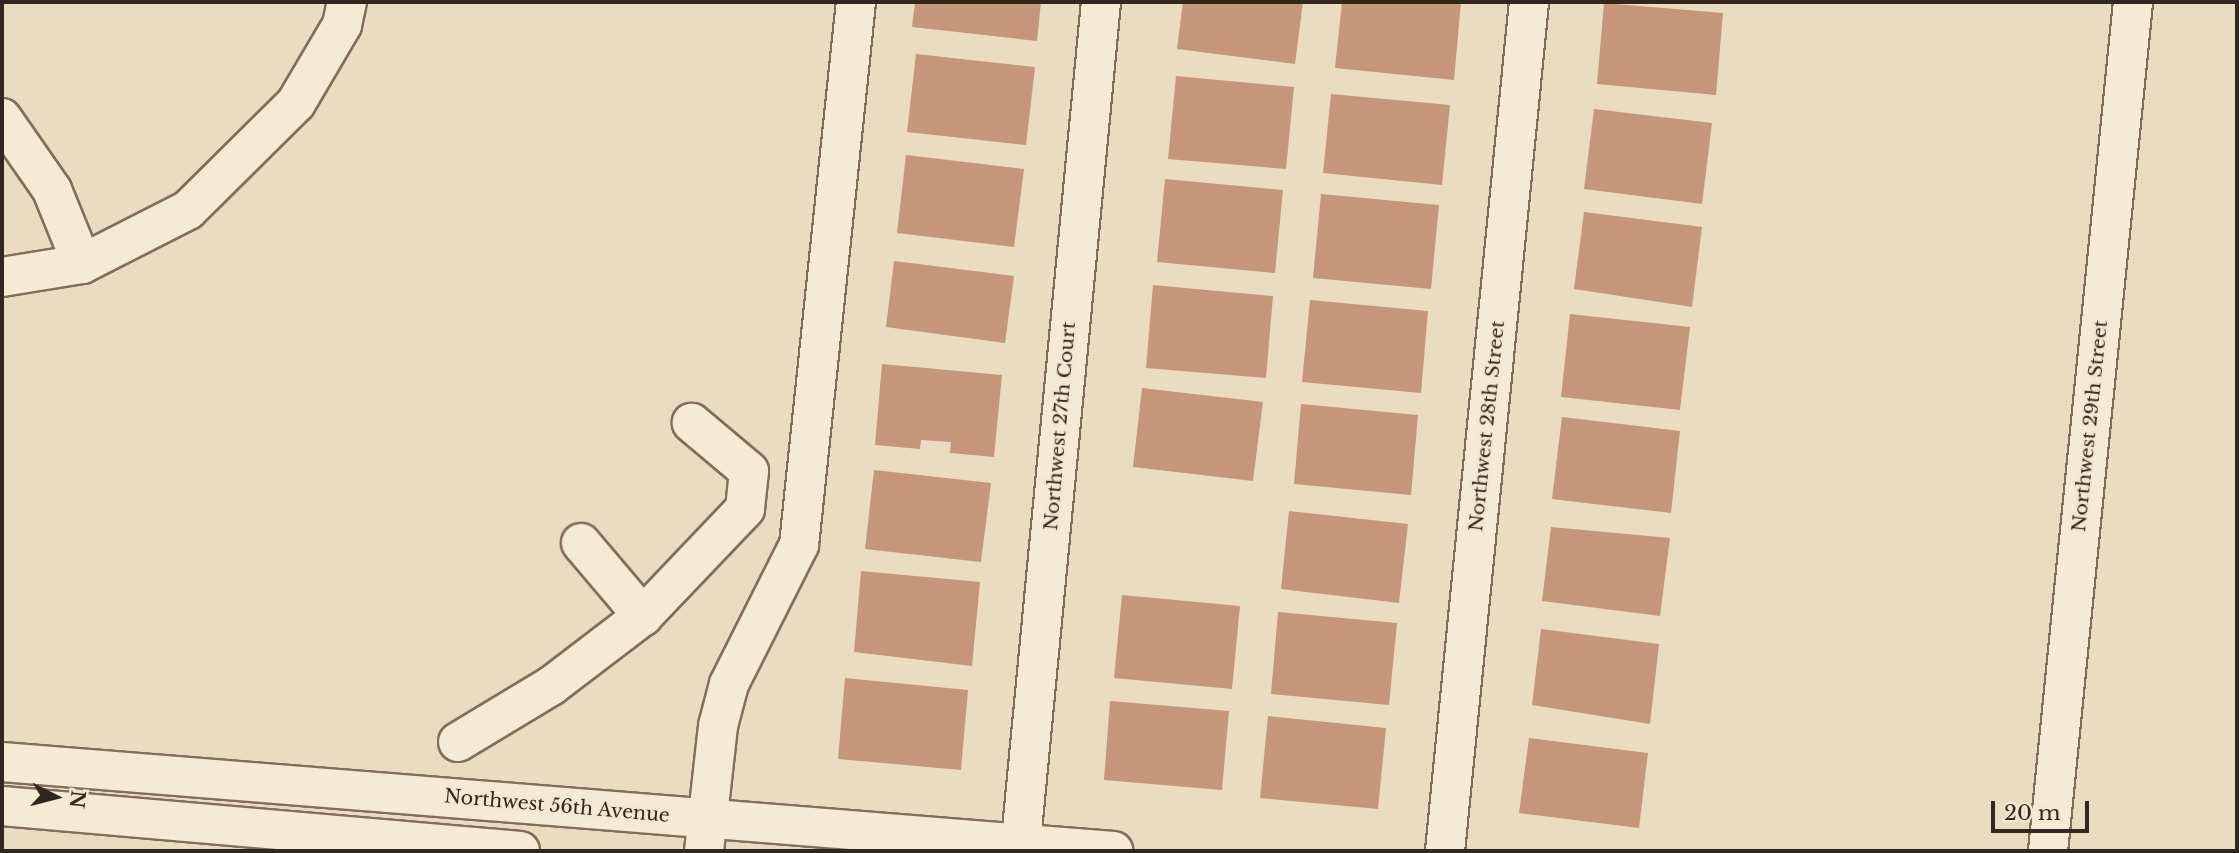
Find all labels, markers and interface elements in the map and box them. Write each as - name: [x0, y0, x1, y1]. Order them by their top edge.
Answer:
- street label: Northwest 28th Street: [1465, 319, 1509, 533]
- street label: Northwest 29th Street: [2068, 319, 2112, 533]
- street label: Northwest 27th Court: [1040, 321, 1080, 531]
- north arrow: [21, 762, 91, 832]
- street label: Northwest 56th Avenue: [443, 785, 671, 827]
- scale bar: [1994, 786, 2092, 830]
- text: N: [65, 789, 90, 809]
- text: 20 m: [2004, 800, 2061, 826]

